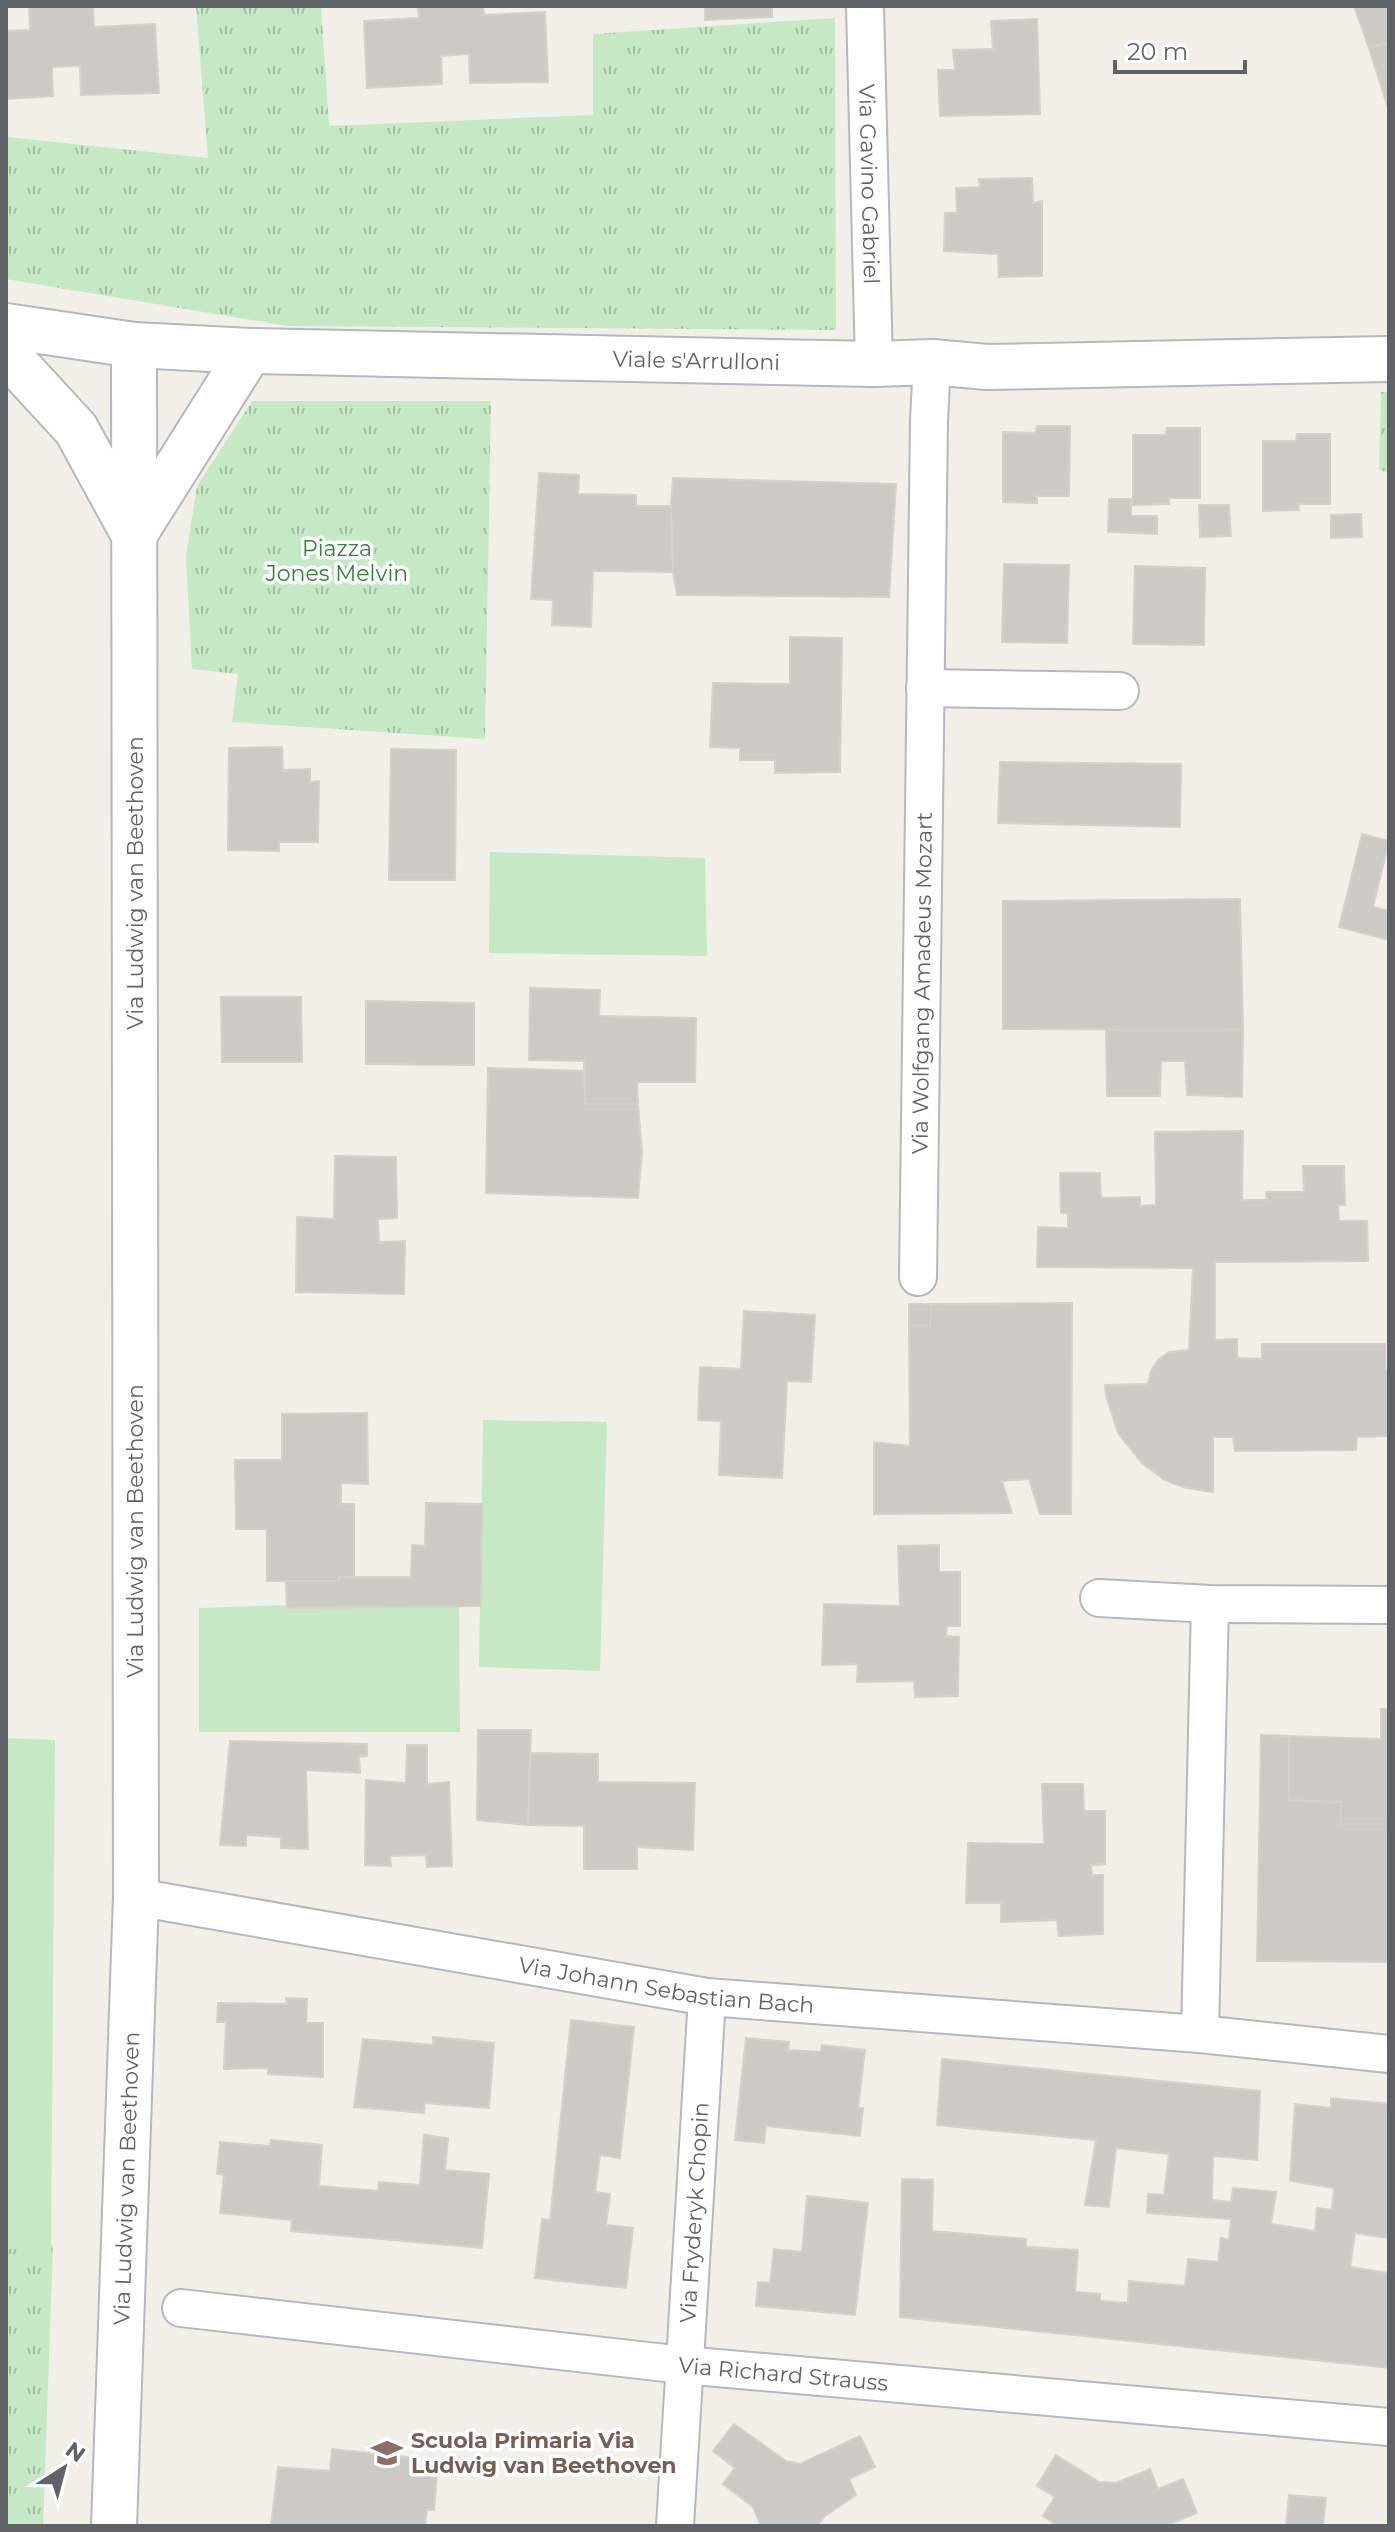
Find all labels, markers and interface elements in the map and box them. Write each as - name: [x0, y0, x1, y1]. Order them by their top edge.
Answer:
- scale bar: [1115, 24, 1245, 74]
- text: 20 m: [1127, 37, 1188, 66]
- street label: Via Gavino Gabriel: [853, 83, 885, 284]
- street label: Viale s'Arrulloni: [612, 346, 780, 376]
- park label: Piazza Jones Melvin: [265, 535, 408, 587]
- street label: Via Ludwig van Beethoven: [122, 736, 149, 1030]
- street label: Via Wolfgang Amadeus Mozart: [907, 812, 938, 1154]
- street label: Via Ludwig van Beethoven: [122, 1384, 149, 1678]
- street label: Via Johann Sebastian Bach: [517, 1951, 815, 2019]
- street label: Via Ludwig van Beethoven: [108, 2031, 145, 2325]
- street label: Via Fryderyk Chopin: [674, 2101, 715, 2324]
- street label: Via Richard Strauss: [677, 2352, 890, 2397]
- place label: Scuola Primaria Via Ludwig van Beethoven: [411, 2427, 677, 2479]
- north arrow: [24, 2428, 104, 2508]
- text: N: [60, 2436, 91, 2468]
- school or university icon: Scuola Primaria Via Ludwig van Beethoven: [370, 2436, 404, 2470]

